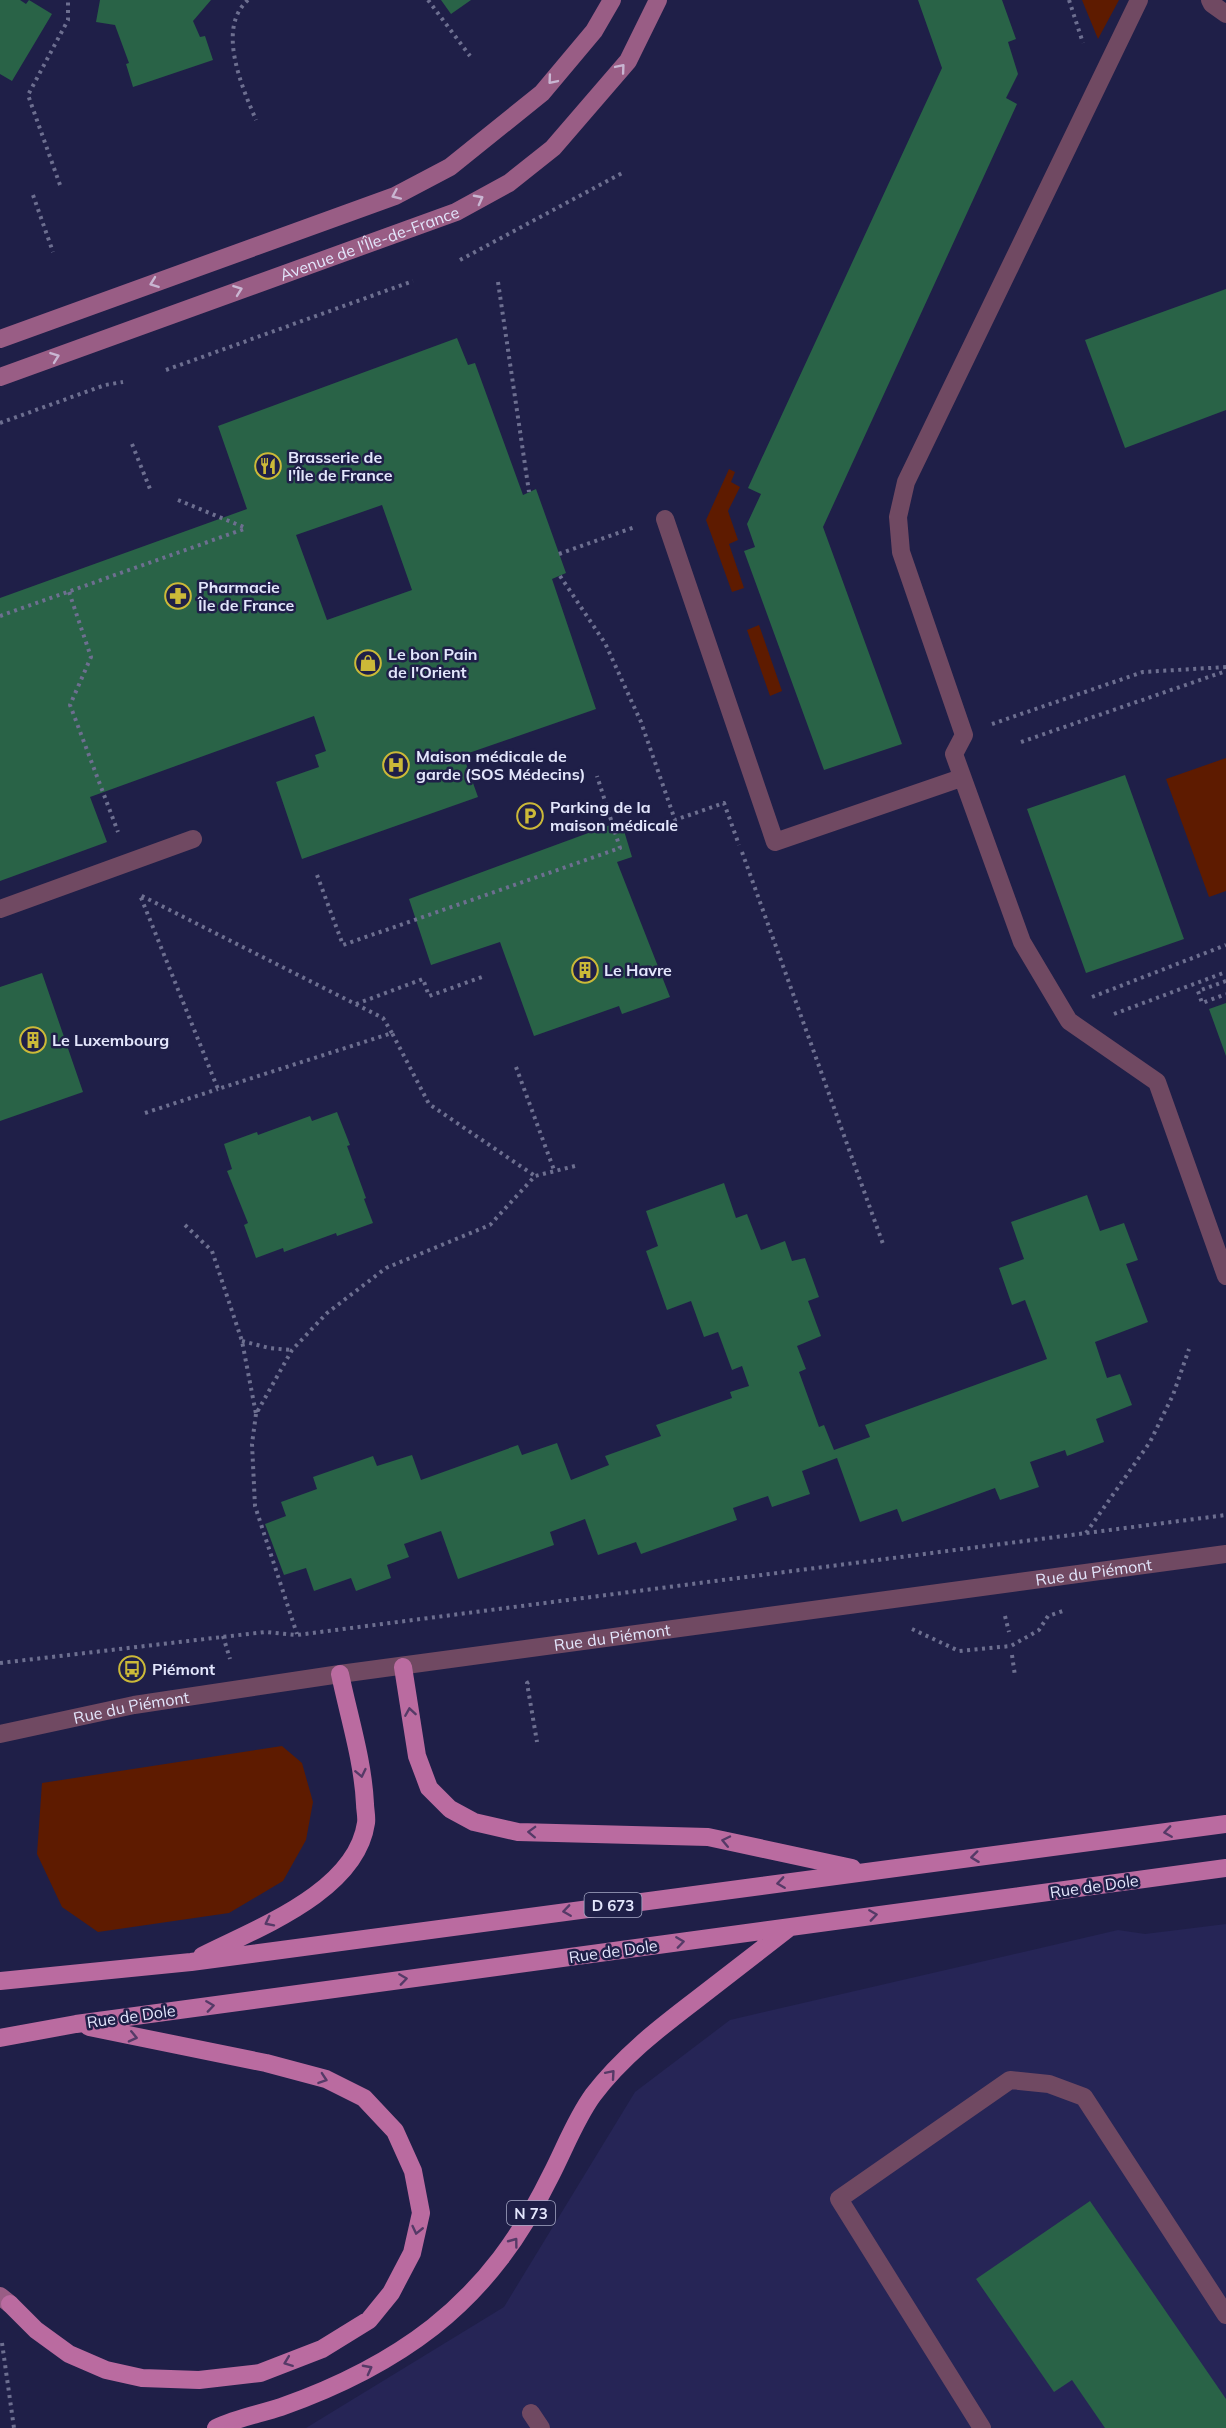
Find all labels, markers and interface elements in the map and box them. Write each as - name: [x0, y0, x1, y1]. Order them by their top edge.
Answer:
- one-way arrow: [614, 65, 625, 75]
- one-way arrow: [549, 73, 560, 84]
- one-way arrow: [392, 187, 403, 199]
- one-way arrow: [473, 195, 484, 206]
- street label: Avenue de l'Île-de-France: [277, 202, 462, 285]
- one-way arrow: [149, 276, 160, 289]
- one-way arrow: [232, 285, 243, 298]
- one-way arrow: [49, 352, 60, 364]
- place label: Brasserie de l'Île de France: [288, 447, 393, 485]
- restaurant icon: Brasserie de l'Île de France: [253, 451, 283, 481]
- place label: Pharmacie Île de France: [197, 577, 295, 615]
- pharmacy icon: Pharmacie Île de France: [163, 581, 193, 611]
- place label: Le bon Pain de l'Orient: [388, 644, 478, 682]
- shop icon: Le bon Pain de l'Orient: [353, 648, 383, 678]
- place label: Maison médicale de garde (SOS Médecins): [416, 746, 585, 784]
- hospital icon: Maison médicale de garde (SOS Médecins): [381, 750, 411, 780]
- place label: Parking de la maison médicale: [550, 797, 678, 835]
- parking icon: Parking de la maison médicale: [515, 801, 545, 831]
- building icon: Le Havre: [570, 955, 600, 985]
- place label: Le Havre: [604, 960, 672, 980]
- building icon: Le Luxembourg: [18, 1025, 48, 1055]
- place label: Le Luxembourg: [52, 1030, 169, 1050]
- street label: Rue du Piémont: [1034, 1554, 1154, 1590]
- street label: Rue du Piémont: [553, 1619, 672, 1655]
- bus stop icon: Piémont: [117, 1654, 147, 1684]
- place label: Piémont: [152, 1659, 215, 1679]
- street label: Rue du Piémont: [71, 1687, 191, 1728]
- one-way arrow: [404, 1707, 417, 1717]
- one-way arrow: [354, 1767, 367, 1777]
- one-way arrow: [1163, 1825, 1173, 1837]
- one-way arrow: [527, 1826, 536, 1839]
- one-way arrow: [721, 1835, 731, 1848]
- one-way arrow: [970, 1851, 979, 1863]
- street label: Rue de Dole: [1048, 1870, 1140, 1902]
- one-way arrow: [777, 1876, 786, 1888]
- road number: D 673: [584, 1893, 642, 1917]
- one-way arrow: [563, 1905, 572, 1917]
- one-way arrow: [868, 1910, 878, 1922]
- one-way arrow: [264, 1915, 275, 1926]
- street label: Rue de Dole: [567, 1935, 659, 1967]
- one-way arrow: [675, 1936, 684, 1948]
- one-way arrow: [399, 1974, 408, 1986]
- street label: Rue de Dole: [85, 2000, 177, 2032]
- one-way arrow: [206, 2000, 215, 2012]
- one-way arrow: [128, 2029, 138, 2042]
- one-way arrow: [604, 2070, 615, 2081]
- one-way arrow: [317, 2072, 328, 2084]
- road number: N 73: [507, 2201, 555, 2225]
- one-way arrow: [411, 2225, 424, 2235]
- one-way arrow: [506, 2238, 517, 2249]
- one-way arrow: [283, 2355, 294, 2368]
- one-way arrow: [362, 2365, 373, 2376]

